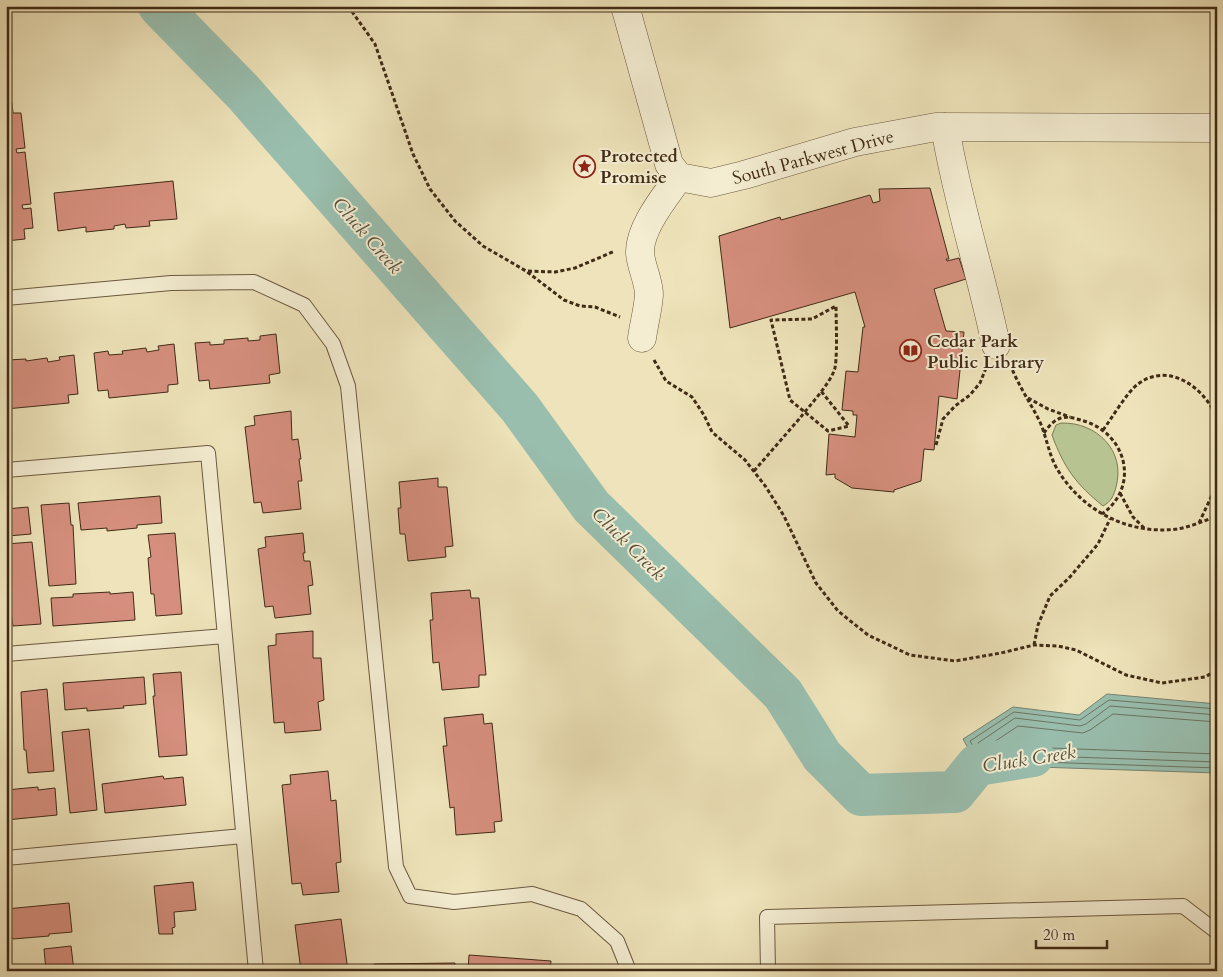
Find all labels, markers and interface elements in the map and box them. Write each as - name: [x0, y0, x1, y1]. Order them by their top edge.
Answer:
- street label: South Parkwest Drive: [730, 124, 897, 191]
- place label: Protected Promise: [600, 144, 678, 190]
- place icon: Protected Promise: [572, 154, 596, 178]
- water label: Cluck Creek: [327, 192, 408, 280]
- place label: Cedar Park Public Library: [927, 329, 1045, 375]
- library icon: Cedar Park Public Library: [899, 339, 923, 363]
- water label: Cluck Creek: [586, 501, 671, 587]
- water label: Cluck Creek: [981, 739, 1078, 779]
- scale bar: [1036, 917, 1107, 949]
- text: 20 m: [1043, 925, 1075, 945]

